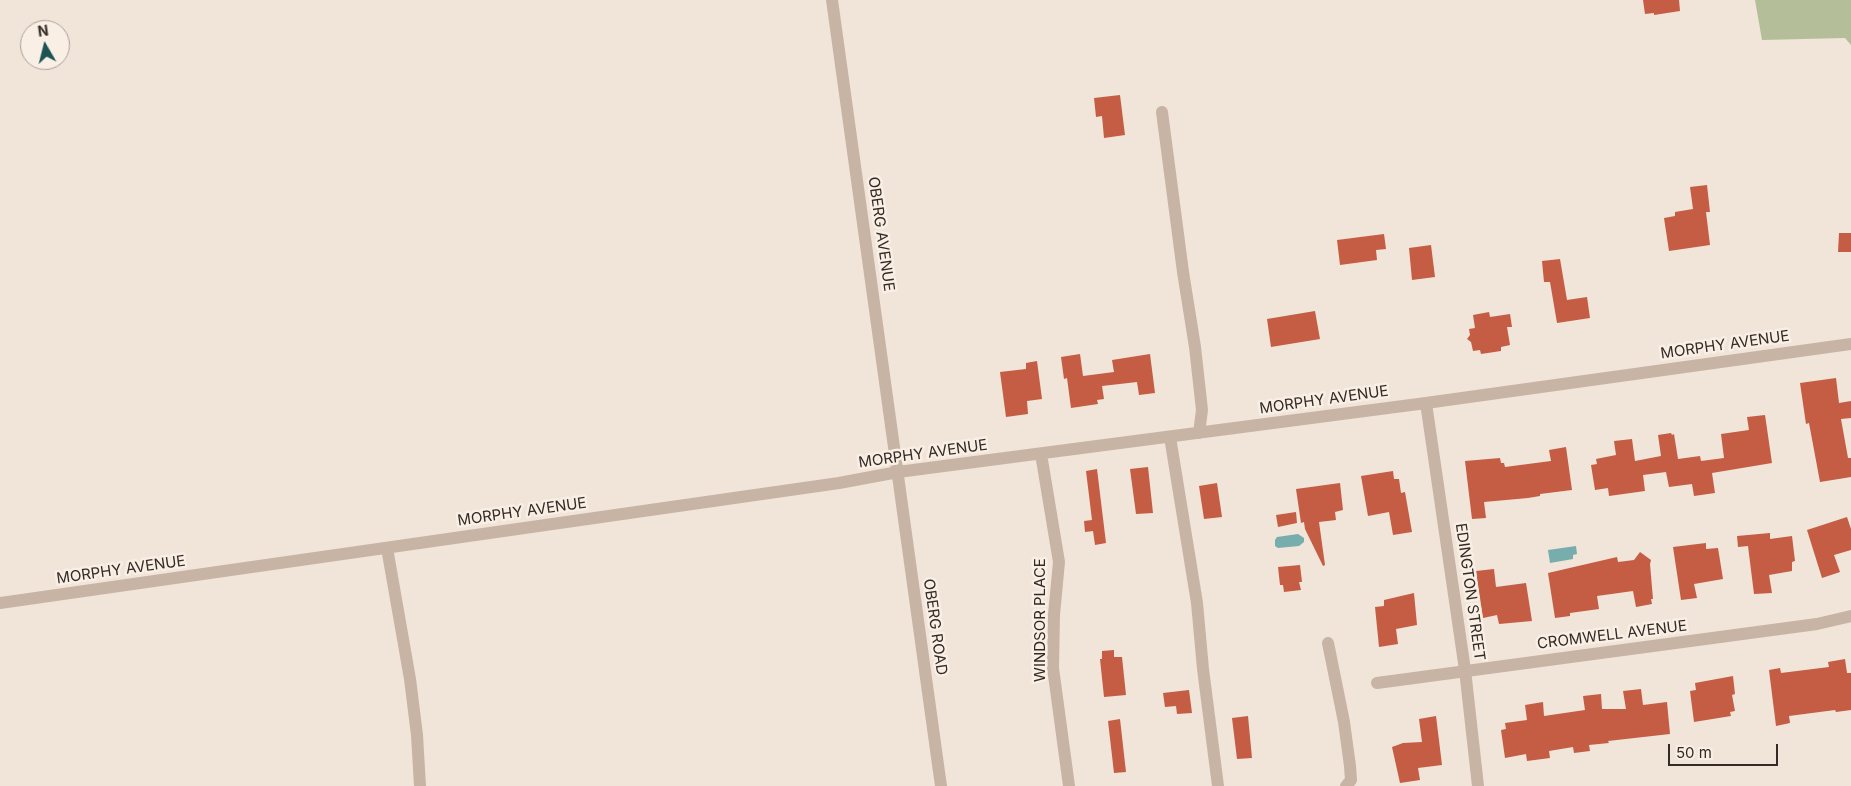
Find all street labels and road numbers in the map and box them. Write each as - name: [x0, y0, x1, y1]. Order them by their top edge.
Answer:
- street label: OBERG AVENUE: [864, 176, 898, 292]
- street label: MORPHY AVENUE: [1659, 327, 1791, 363]
- street label: MORPHY AVENUE: [1258, 382, 1390, 418]
- street label: MORPHY AVENUE: [857, 436, 989, 472]
- street label: MORPHY AVENUE: [456, 494, 588, 530]
- street label: EDINGTON STREET: [1451, 522, 1489, 662]
- street label: MORPHY AVENUE: [55, 552, 187, 588]
- street label: WINDSOR PLACE: [1031, 558, 1049, 682]
- street label: OBERG ROAD: [919, 578, 951, 676]
- street label: CROMWELL AVENUE: [1536, 617, 1688, 653]

